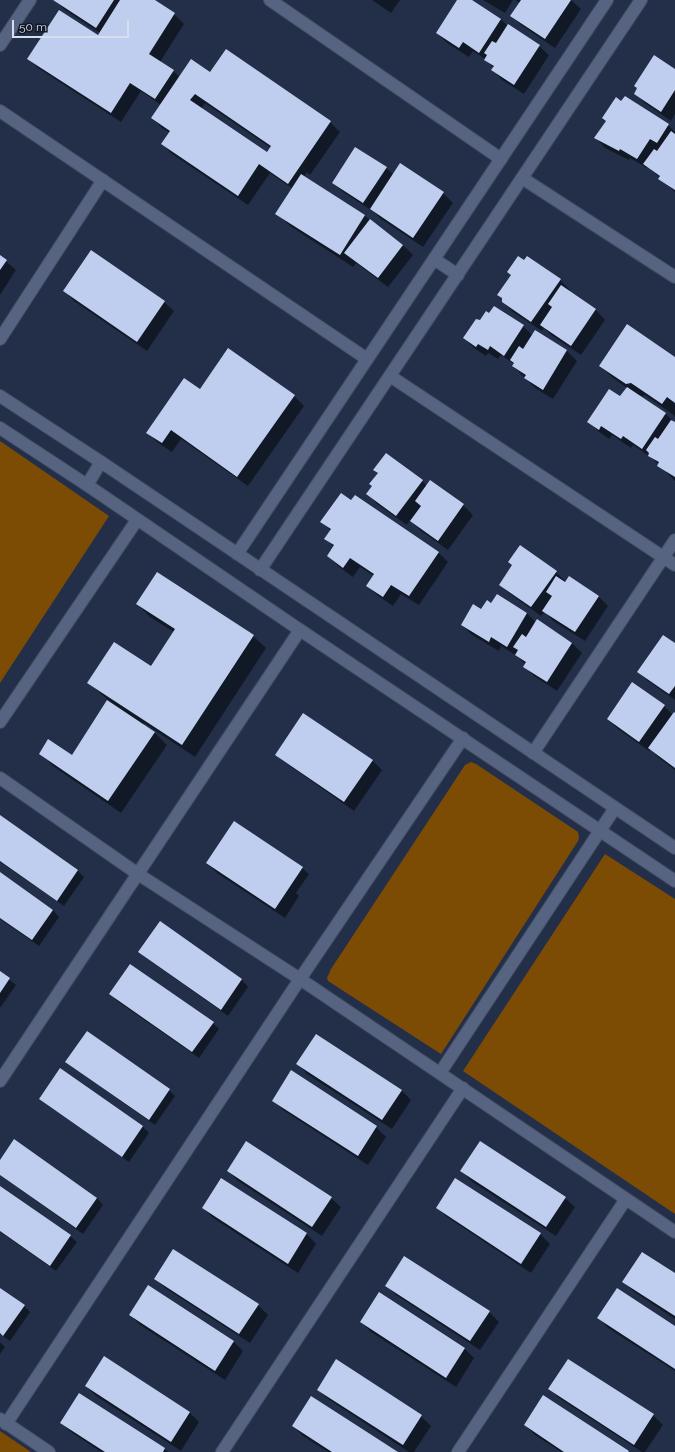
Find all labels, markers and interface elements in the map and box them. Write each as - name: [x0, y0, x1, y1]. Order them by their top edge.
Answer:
- scale bar: [14, 12, 131, 38]
- text: 50 m: [19, 20, 47, 34]

